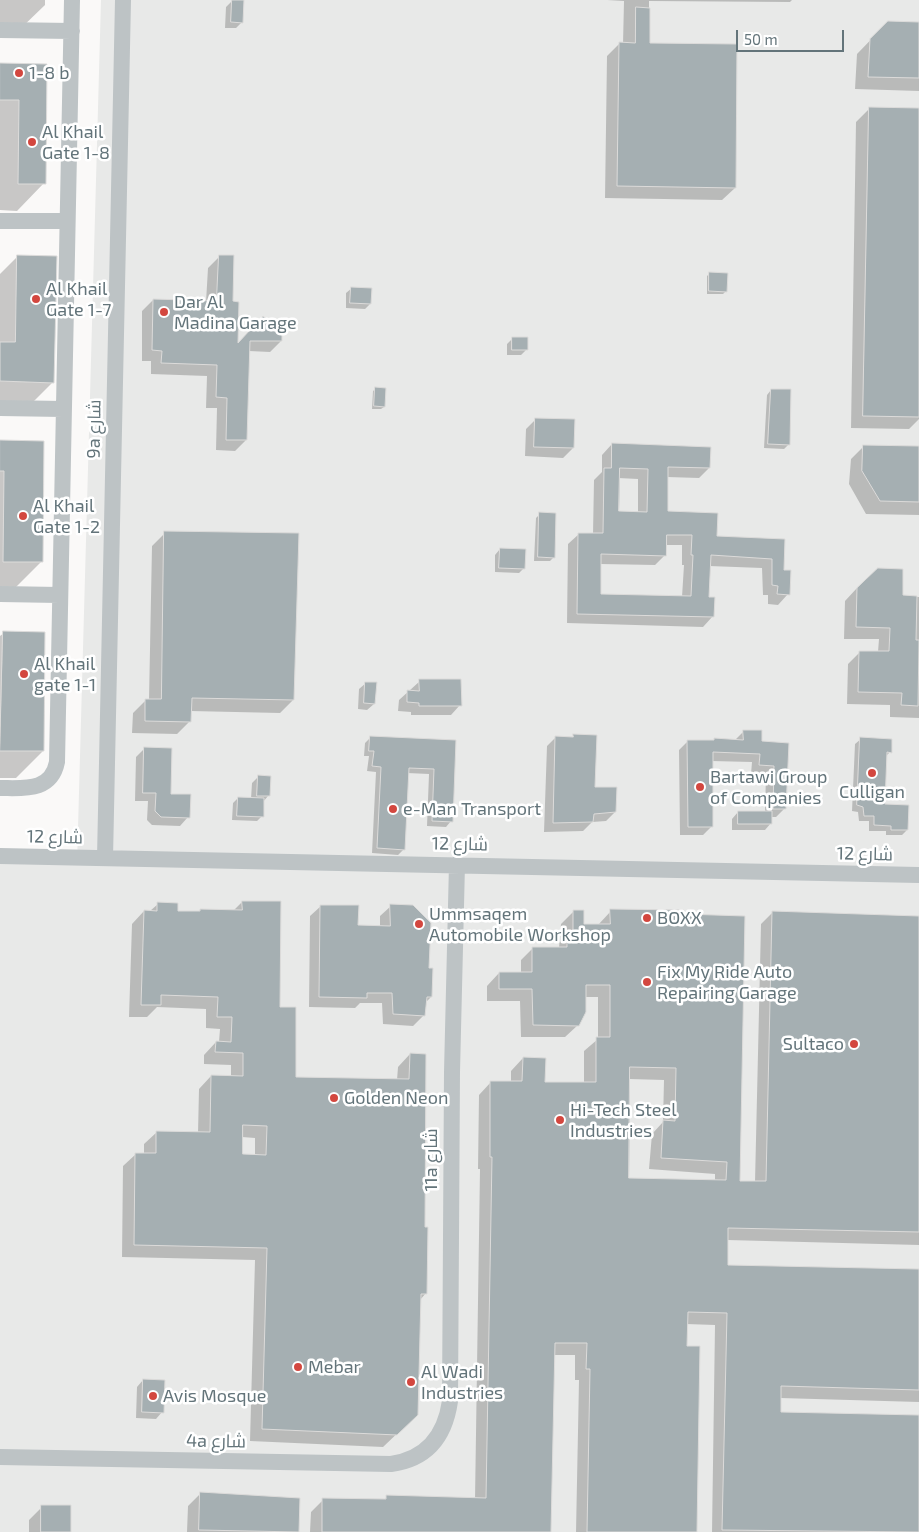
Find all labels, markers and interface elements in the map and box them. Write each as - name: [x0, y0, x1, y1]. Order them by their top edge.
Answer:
- scale bar: [739, 20, 846, 52]
- text: 50 m: [744, 30, 778, 48]
- place label: 1-8 b: [29, 62, 69, 84]
- marker: 1-8 b: [13, 67, 25, 79]
- place label: Al Khail Gate 1-8: [42, 121, 110, 163]
- marker: Al Khail Gate 1-8: [26, 136, 38, 148]
- place label: Al Khail Gate 1-7: [46, 278, 111, 320]
- place label: Dar Al Madina Garage: [174, 291, 297, 334]
- marker: Al Khail Gate 1-7: [30, 293, 42, 305]
- marker: Dar Al Madina Garage: [158, 306, 170, 318]
- street label: 9a شارع: [83, 399, 105, 459]
- place label: Al Khail Gate 1-2: [33, 495, 100, 538]
- marker: Al Khail Gate 1-2: [17, 510, 29, 522]
- place label: Al Khail gate 1-1: [34, 653, 96, 696]
- marker: Al Khail gate 1-1: [18, 668, 30, 680]
- place label: Bartawi Group of Companies: [710, 766, 828, 809]
- marker: Culligan: [866, 767, 878, 779]
- marker: Bartawi Group of Companies: [694, 781, 706, 793]
- place label: Culligan: [839, 781, 905, 803]
- place label: e-Man Transport: [403, 798, 541, 820]
- marker: e-Man Transport: [387, 803, 399, 815]
- street label: شارع 12: [27, 826, 83, 848]
- street label: شارع 12: [432, 833, 488, 855]
- street label: شارع 12: [837, 843, 893, 865]
- place label: Ummsaqem Automobile Workshop: [429, 903, 611, 946]
- place label: BOXX: [657, 907, 702, 929]
- marker: BOXX: [641, 912, 653, 924]
- marker: Ummsaqem Automobile Workshop: [413, 918, 425, 930]
- place label: Fix My Ride Auto Repairing Garage: [657, 961, 797, 1004]
- marker: Fix My Ride Auto Repairing Garage: [641, 976, 653, 988]
- place label: Sultaco: [783, 1033, 844, 1055]
- marker: Sultaco: [848, 1038, 860, 1050]
- place label: Golden Neon: [344, 1087, 448, 1109]
- marker: Golden Neon: [328, 1092, 340, 1104]
- place label: Hi-Tech Steel Industries: [570, 1099, 676, 1142]
- marker: Hi-Tech Steel Industries: [554, 1114, 566, 1126]
- street label: 11a شارع: [420, 1128, 442, 1192]
- place label: Mebar: [308, 1356, 361, 1378]
- marker: Mebar: [292, 1361, 304, 1373]
- place label: Al Wadi Industries: [421, 1361, 503, 1404]
- marker: Al Wadi Industries: [405, 1376, 417, 1388]
- place label: Avis Mosque: [163, 1385, 266, 1407]
- marker: Avis Mosque: [147, 1390, 159, 1402]
- street label: 4a شارع: [186, 1430, 246, 1452]

